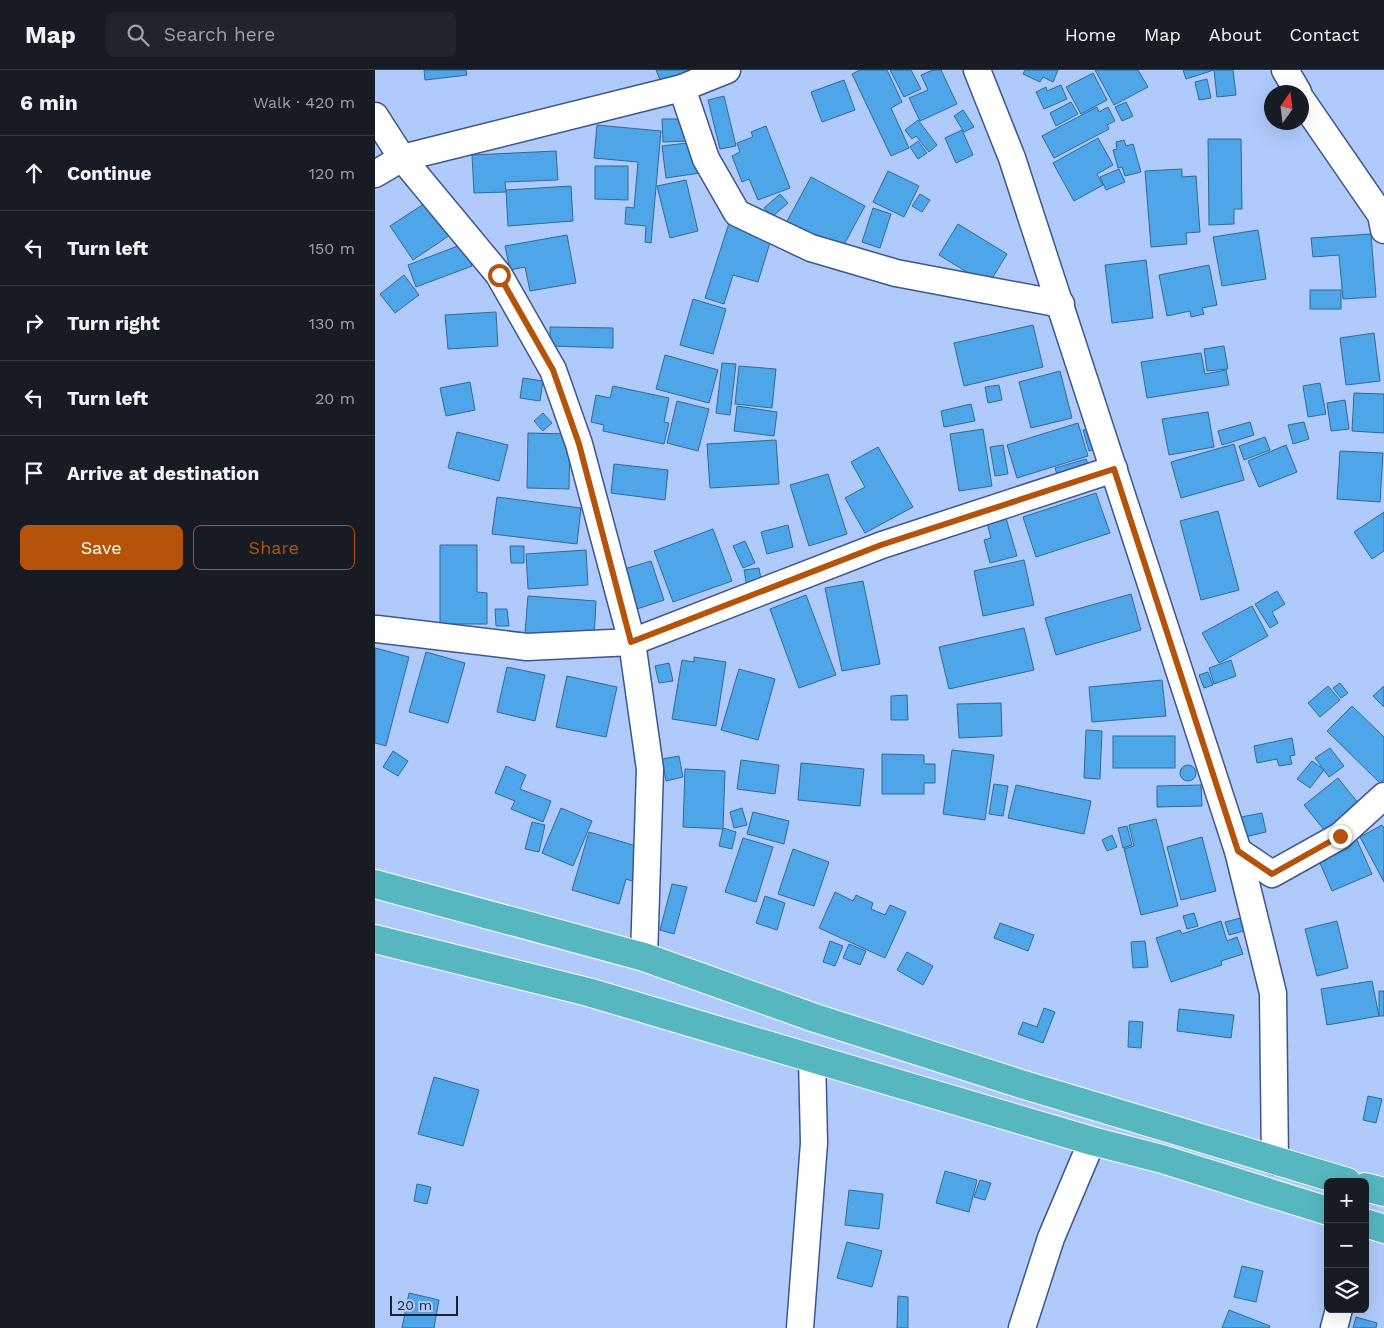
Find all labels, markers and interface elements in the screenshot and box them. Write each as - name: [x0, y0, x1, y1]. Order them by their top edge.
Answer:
- search box: [106, 12, 456, 57]
- text: Map: [25, 21, 76, 49]
- icon: search: [124, 21, 152, 49]
- text: Search here: [164, 23, 275, 46]
- text: Home: [1065, 24, 1116, 45]
- text: Map: [1144, 24, 1181, 45]
- text: About: [1209, 24, 1261, 45]
- text: Contact: [1289, 24, 1359, 45]
- north arrow: [1264, 85, 1309, 130]
- text: 6 min: [20, 90, 78, 115]
- text: Walk · 420 m: [253, 93, 355, 112]
- icon: ahead: [20, 159, 48, 187]
- text: Continue: [67, 162, 151, 185]
- text: 120 m: [309, 164, 355, 183]
- icon: left: [20, 234, 48, 262]
- text: Turn left: [67, 237, 148, 260]
- text: 150 m: [309, 239, 355, 258]
- route start: [488, 264, 511, 287]
- icon: right: [20, 309, 48, 337]
- text: Turn right: [67, 312, 160, 335]
- text: 130 m: [309, 314, 355, 333]
- icon: left: [20, 384, 48, 412]
- text: Turn left: [67, 387, 148, 410]
- text: 20 m: [315, 389, 355, 408]
- icon: arrive: [20, 459, 48, 487]
- text: Arrive at destination: [67, 462, 259, 485]
- button: Save: [20, 525, 183, 570]
- button: Share: [193, 525, 355, 570]
- route end: [1329, 825, 1352, 848]
- map controls: [1324, 1178, 1369, 1313]
- button: +: [1324, 1178, 1369, 1223]
- button: −: [1324, 1223, 1369, 1268]
- button: layers: [1324, 1268, 1369, 1313]
- scale bar: [390, 1293, 457, 1316]
- text: 20 m: [397, 1297, 432, 1313]

